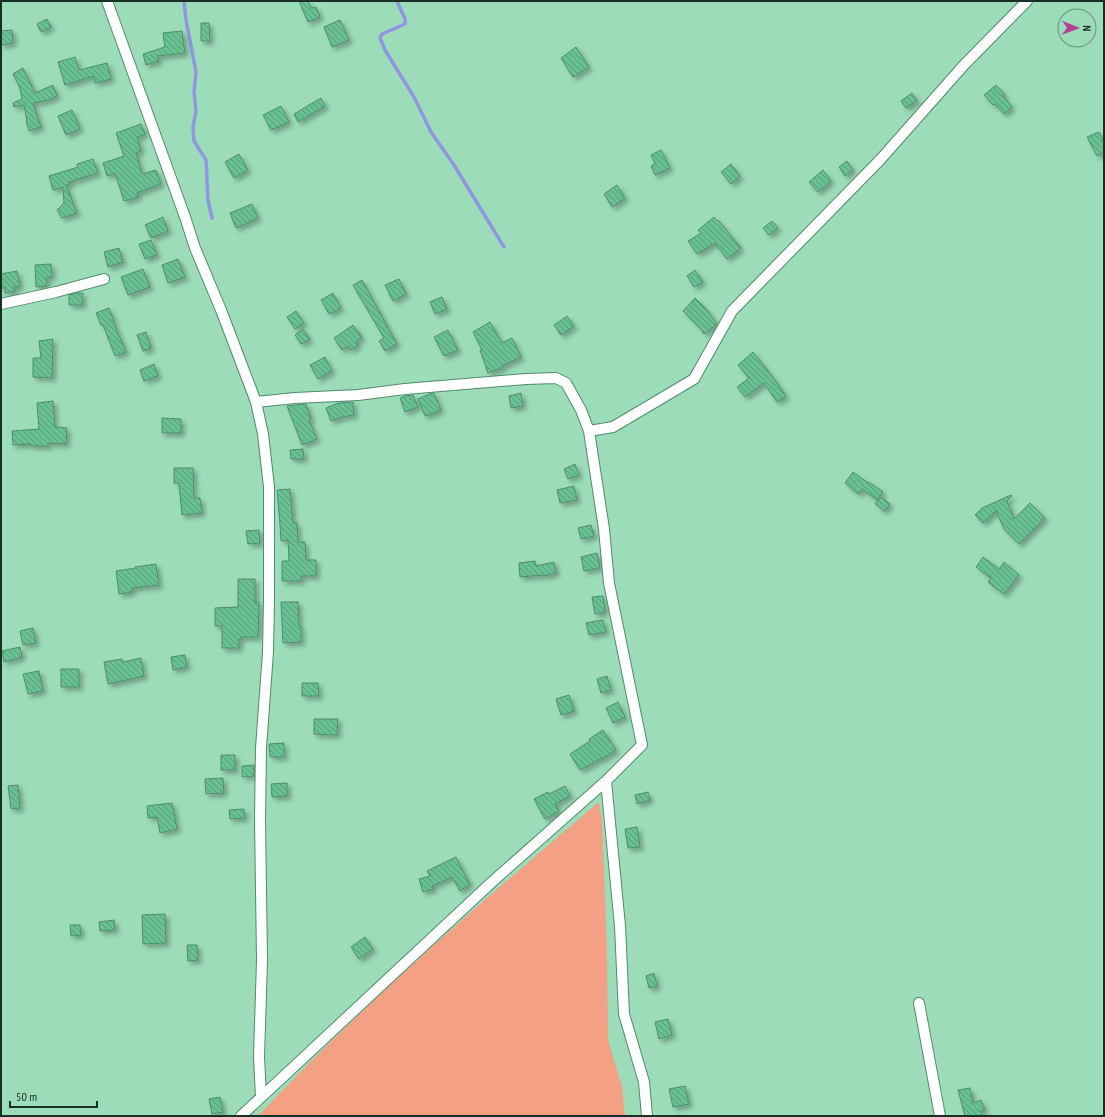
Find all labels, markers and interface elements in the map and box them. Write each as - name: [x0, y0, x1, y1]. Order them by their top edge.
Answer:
- north arrow: [1057, 8, 1097, 48]
- text: N: [1080, 25, 1094, 31]
- scale bar: [10, 1083, 97, 1109]
- text: 50 m: [16, 1089, 37, 1104]

